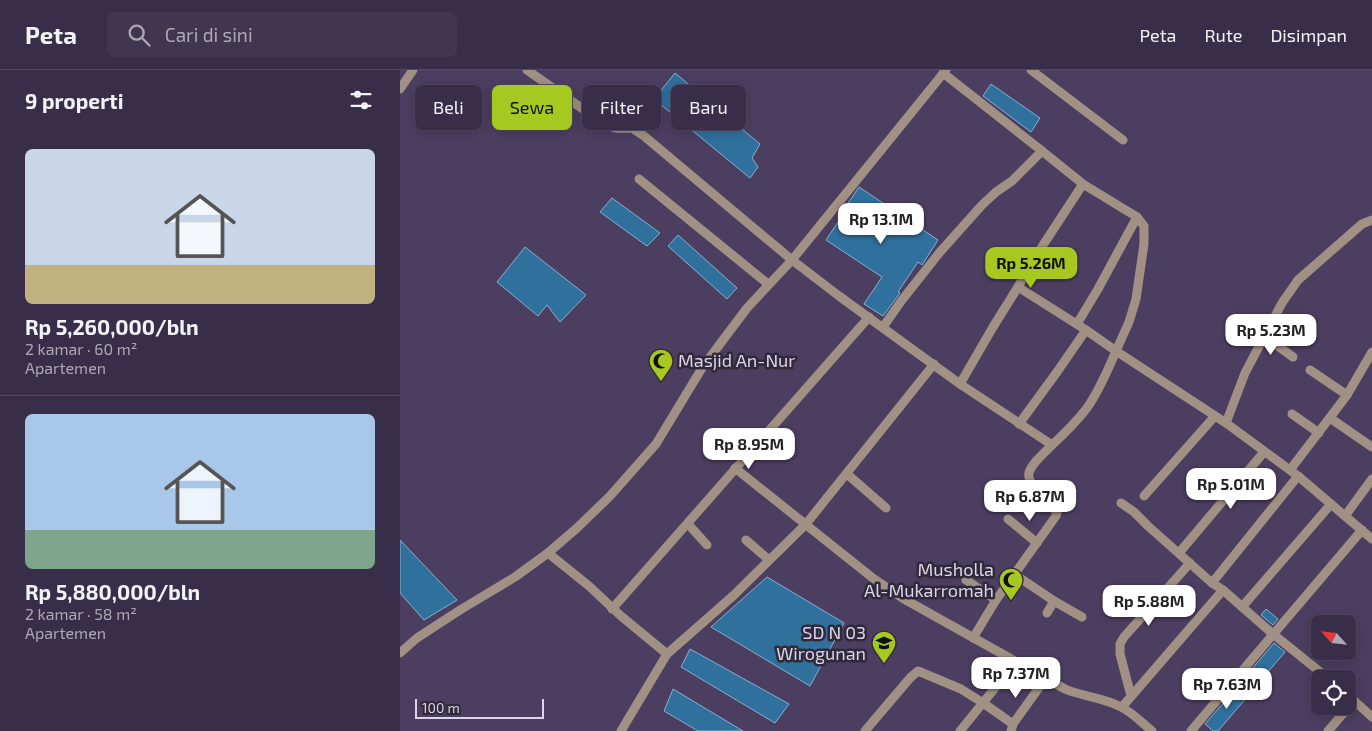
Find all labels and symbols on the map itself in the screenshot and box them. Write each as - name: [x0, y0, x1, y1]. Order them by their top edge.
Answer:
- pin: Rp 13.1M: [829, 202, 933, 245]
- pin: Rp 5.26M: [979, 246, 1083, 289]
- pin: Rp 5.23M: [1219, 314, 1323, 356]
- mosque icon: Masjid An-Nur: [648, 348, 674, 382]
- place label: Masjid An-Nur: [678, 349, 796, 371]
- pin: Rp 8.95M: [697, 428, 801, 470]
- pin: Rp 5.01M: [1179, 468, 1283, 510]
- pin: Rp 6.87M: [978, 480, 1082, 522]
- place label: Musholla Al-Mukarromah: [864, 558, 994, 601]
- mosque icon: Musholla Al-Mukarromah: [998, 567, 1024, 601]
- pin: Rp 5.88M: [1097, 584, 1201, 627]
- north arrow: [1311, 615, 1356, 660]
- place label: SD N 03 Wirogunan: [776, 621, 866, 664]
- school or university icon: SD N 03 Wirogunan: [871, 630, 897, 664]
- pin: Rp 7.37M: [964, 656, 1068, 699]
- pin: Rp 7.63M: [1175, 668, 1279, 710]
- scale bar: [415, 696, 544, 719]

